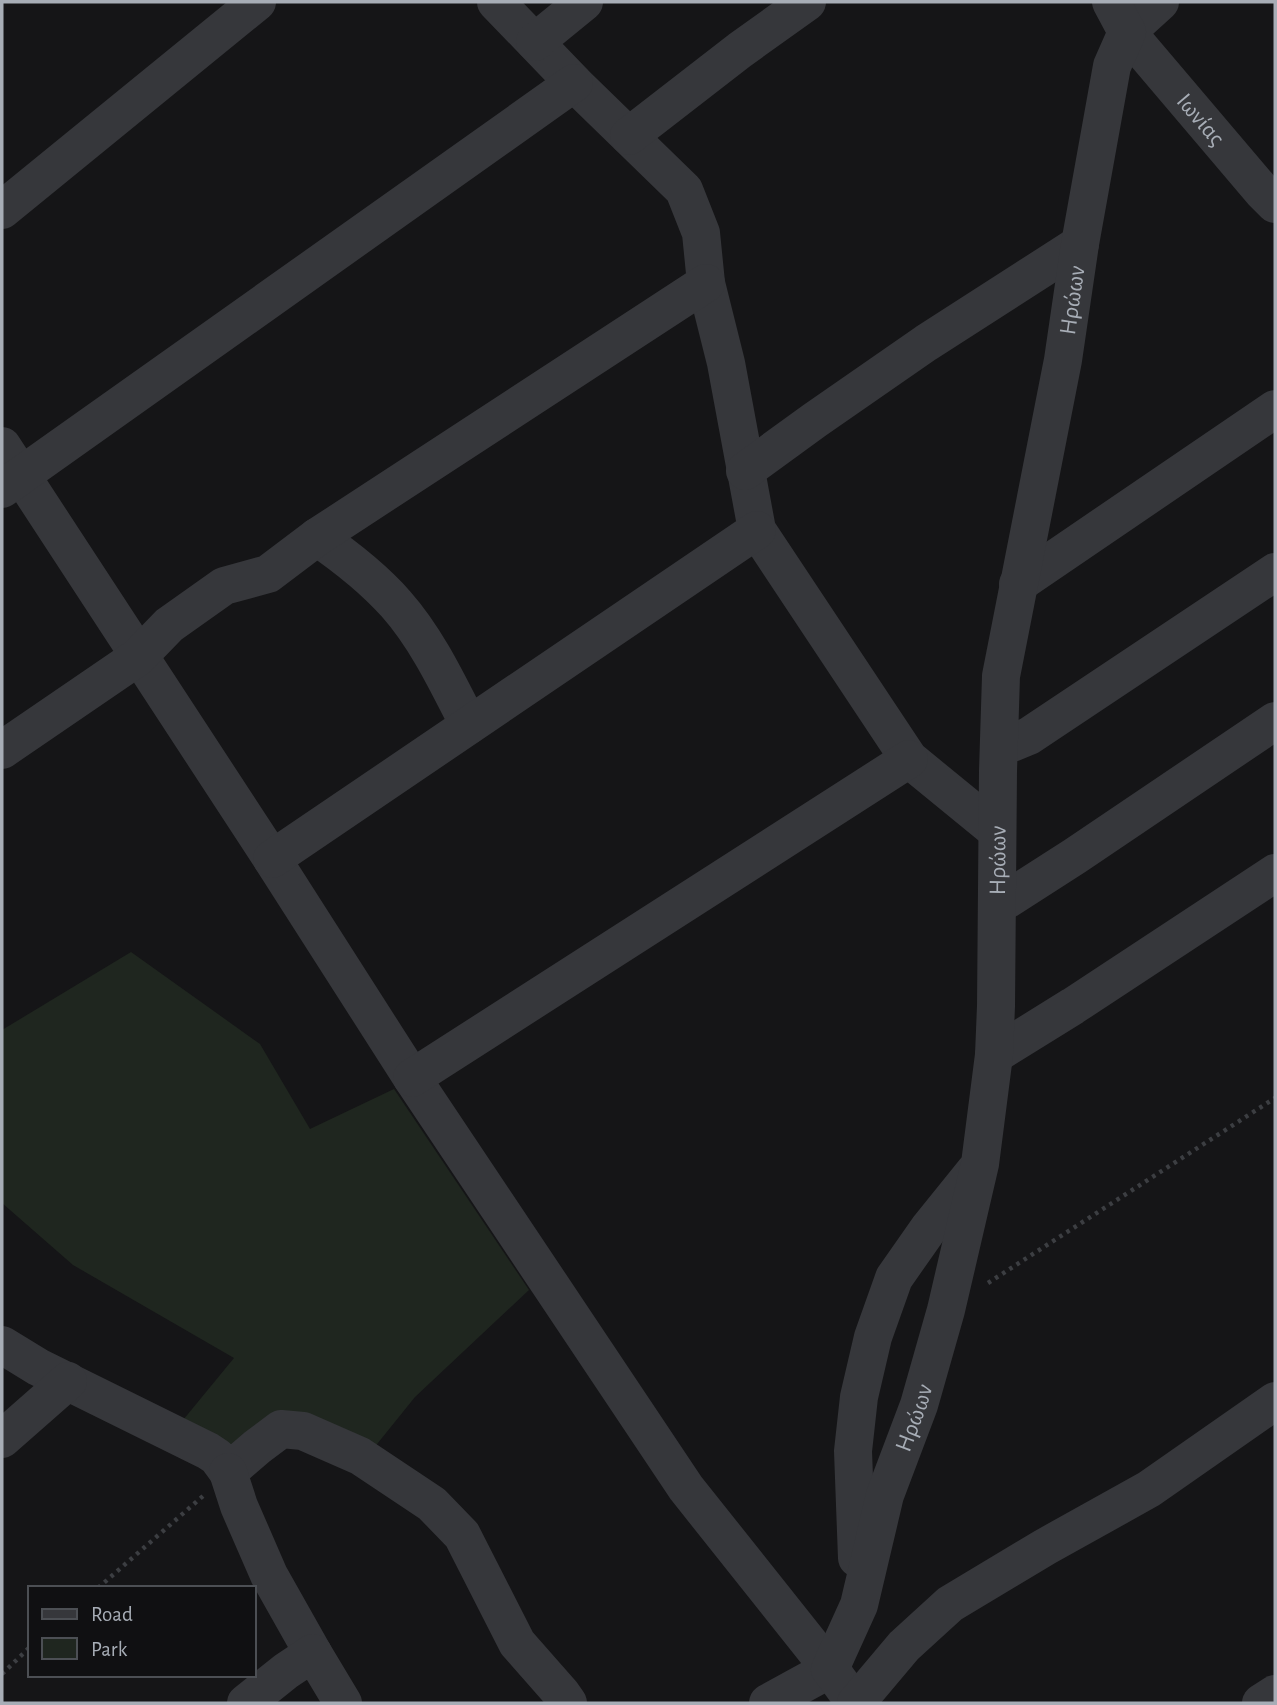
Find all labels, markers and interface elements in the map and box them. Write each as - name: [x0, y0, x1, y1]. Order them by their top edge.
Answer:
- street label: Ιωνίας: [1172, 89, 1229, 150]
- street label: Ηρώων: [1056, 264, 1090, 336]
- street label: Ηρώων: [986, 825, 1011, 895]
- street label: Ηρώων: [892, 1382, 937, 1455]
- legend: [28, 1586, 256, 1677]
- text: Road: [91, 1604, 133, 1625]
- text: Park: [91, 1639, 128, 1660]

